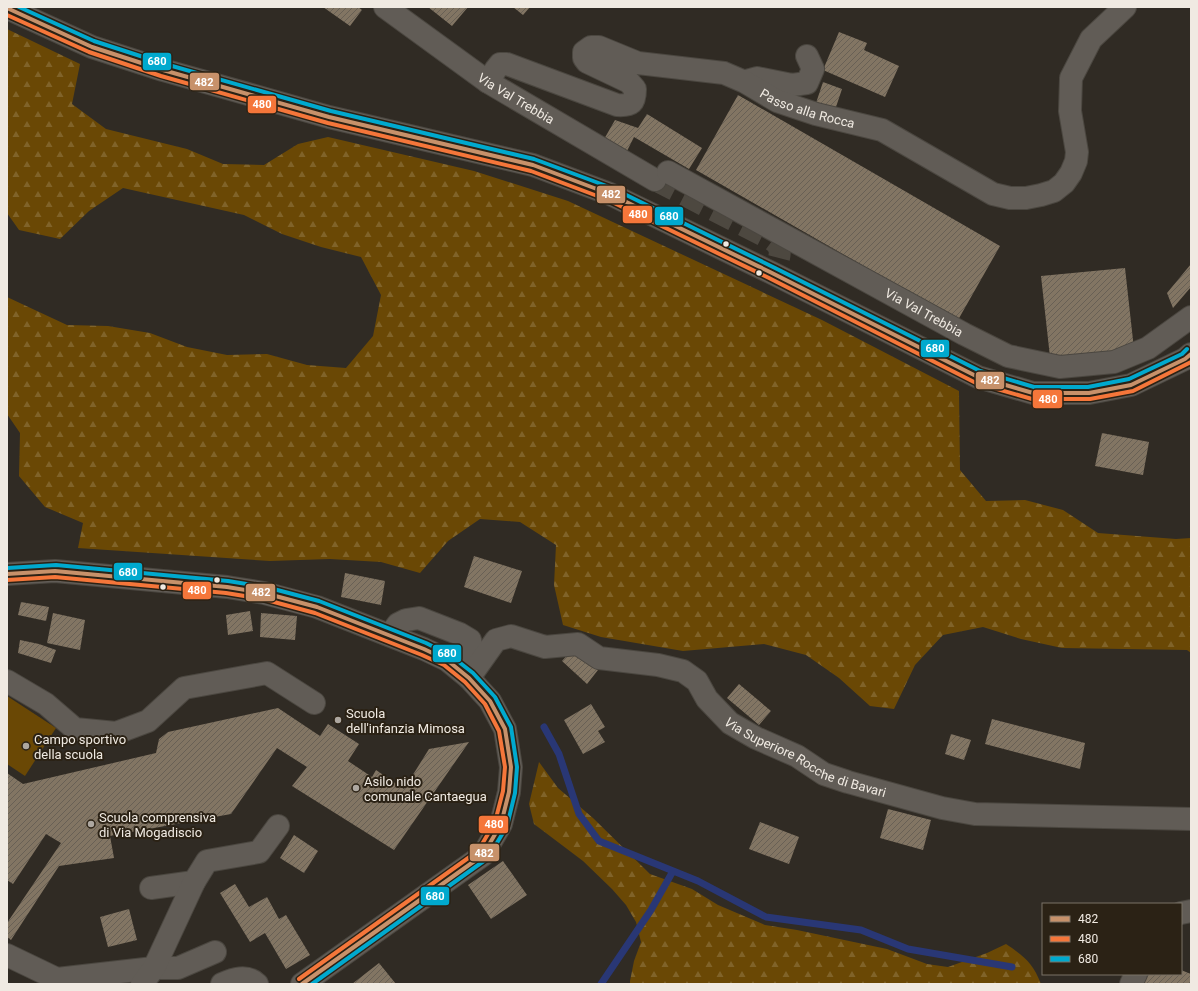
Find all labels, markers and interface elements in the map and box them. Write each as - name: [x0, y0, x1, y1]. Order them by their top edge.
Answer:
- line badge: 680: [142, 52, 172, 71]
- text: 680: [148, 55, 166, 68]
- street label: Via Val Trebbia: [475, 70, 557, 127]
- line badge: 482: [189, 72, 220, 91]
- text: 482: [195, 76, 213, 89]
- street label: Passo alla Rocca: [757, 85, 856, 131]
- line badge: 480: [247, 95, 277, 114]
- text: 480: [253, 98, 271, 111]
- line badge: 482: [596, 185, 626, 204]
- text: 482: [602, 188, 620, 201]
- line badge: 480: [622, 205, 653, 224]
- line badge: 680: [654, 206, 684, 226]
- text: 480: [629, 208, 647, 221]
- text: 680: [660, 210, 678, 223]
- unlabelled marker: [721, 239, 731, 249]
- unlabelled marker: [754, 268, 764, 278]
- street label: Via Val Trebbia: [883, 285, 966, 339]
- line badge: 680: [920, 339, 950, 358]
- text: 680: [926, 342, 944, 355]
- line badge: 482: [975, 371, 1005, 390]
- text: 482: [981, 374, 999, 387]
- line badge: 480: [1032, 389, 1063, 409]
- text: 480: [1039, 393, 1057, 406]
- line badge: 680: [113, 562, 143, 581]
- text: 680: [119, 566, 137, 579]
- unlabelled marker: [212, 575, 222, 585]
- line badge: 480: [182, 581, 212, 600]
- unlabelled marker: [158, 582, 168, 592]
- line badge: 482: [245, 583, 276, 602]
- text: 480: [188, 584, 206, 597]
- text: 482: [252, 586, 270, 599]
- line badge: 680: [432, 644, 462, 663]
- text: 680: [438, 647, 456, 660]
- place label: Scuola dell'infanzia Mimosa: [346, 706, 465, 736]
- street label: Via Superiore Rocche di Bavari: [721, 714, 888, 800]
- marker: Scuola dell'infanzia Mimosa: [333, 715, 343, 725]
- place label: Campo sportivo della scuola: [34, 732, 126, 762]
- marker: Campo sportivo della scuola: [21, 741, 31, 751]
- place label: Asilo nido comunale Cantaegua: [364, 774, 487, 804]
- marker: Asilo nido comunale Cantaegua: [351, 783, 361, 793]
- place label: Scuola comprensiva di Via Mogadiscio: [99, 810, 216, 840]
- line badge: 480: [478, 815, 509, 834]
- text: 480: [485, 818, 503, 831]
- marker: Scuola comprensiva di Via Mogadiscio: [86, 819, 96, 829]
- line badge: 482: [469, 843, 500, 862]
- text: 482: [475, 847, 493, 860]
- line badge: 680: [420, 886, 450, 906]
- text: 680: [426, 890, 444, 903]
- legend: [1042, 903, 1182, 975]
- text: 482: [1078, 912, 1098, 926]
- text: 480: [1078, 932, 1098, 946]
- text: 680: [1078, 952, 1098, 966]

